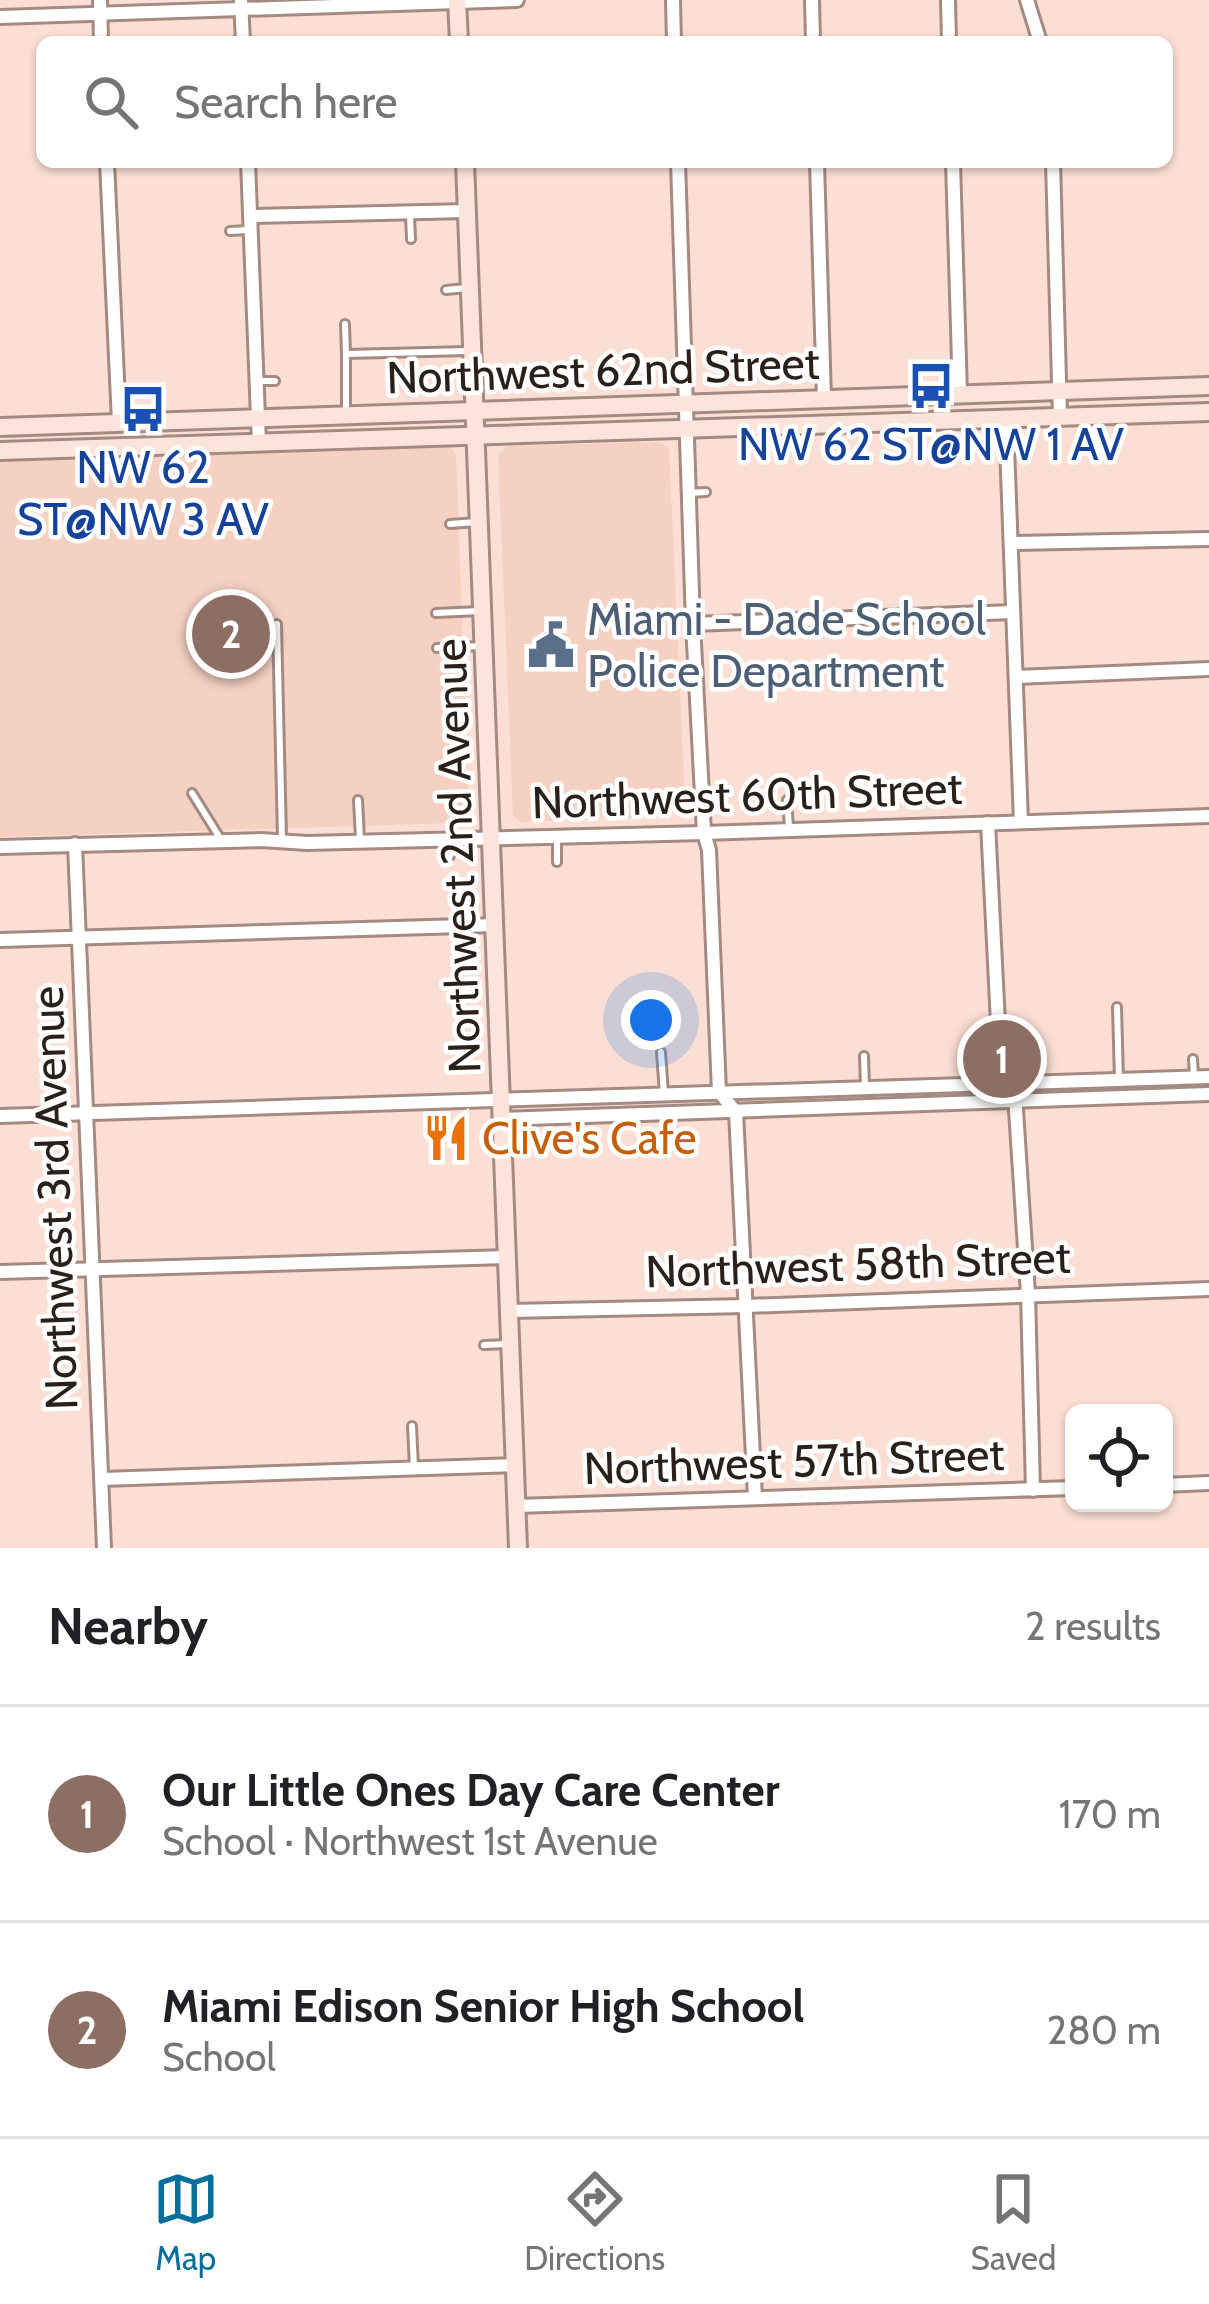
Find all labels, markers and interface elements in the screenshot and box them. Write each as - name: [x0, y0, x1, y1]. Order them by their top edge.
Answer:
- search box: [36, 36, 1173, 168]
- icon: search: [78, 69, 144, 135]
- text: Search here: [174, 75, 398, 129]
- street label: Northwest 62nd Street: [385, 335, 821, 405]
- bus stop icon: NW 62 ST@NW 1 AV: [906, 361, 956, 411]
- bus stop icon: NW 62 ST@NW 3 AV: [118, 384, 168, 434]
- place label: NW 62 ST@NW 1 AV: [738, 417, 1125, 471]
- place label: NW 62 ST@NW 3 AV: [17, 440, 270, 546]
- pin: 2: [192, 589, 270, 679]
- place label: Miami - Dade School Police Department: [587, 592, 986, 698]
- public building icon: Miami - Dade School Police Department: [526, 620, 576, 670]
- street label: Northwest 2nd Avenue: [422, 638, 492, 1074]
- street label: Northwest 60th Street: [531, 760, 963, 830]
- street label: Northwest 3rd Avenue: [20, 985, 88, 1411]
- your location: [621, 990, 681, 1050]
- pin: 1: [963, 1014, 1041, 1104]
- place label: Clive's Cafe: [482, 1111, 697, 1165]
- restaurant icon: Clive's Cafe: [421, 1113, 471, 1163]
- street label: Northwest 58th Street: [644, 1230, 1072, 1298]
- map controls: [1065, 1404, 1173, 1512]
- button: locate: [1065, 1404, 1173, 1512]
- street label: Northwest 57th Street: [583, 1427, 1005, 1495]
- text: Nearby: [48, 1595, 208, 1657]
- text: 2 results: [1025, 1602, 1161, 1650]
- text: Our Little Ones Day Care Center: [162, 1763, 780, 1817]
- text: 1: [80, 1790, 94, 1838]
- text: 170 m: [1059, 1790, 1161, 1838]
- text: School · Northwest 1st Avenue: [162, 1817, 658, 1865]
- text: Miami Edison Senior High School: [162, 1979, 804, 2033]
- text: 2: [77, 2006, 97, 2054]
- text: 280 m: [1047, 2006, 1161, 2054]
- text: School: [162, 2033, 276, 2081]
- tab: Map: [153, 2166, 219, 2278]
- tab: Directions: [524, 2166, 665, 2278]
- tab: Saved: [971, 2166, 1056, 2278]

